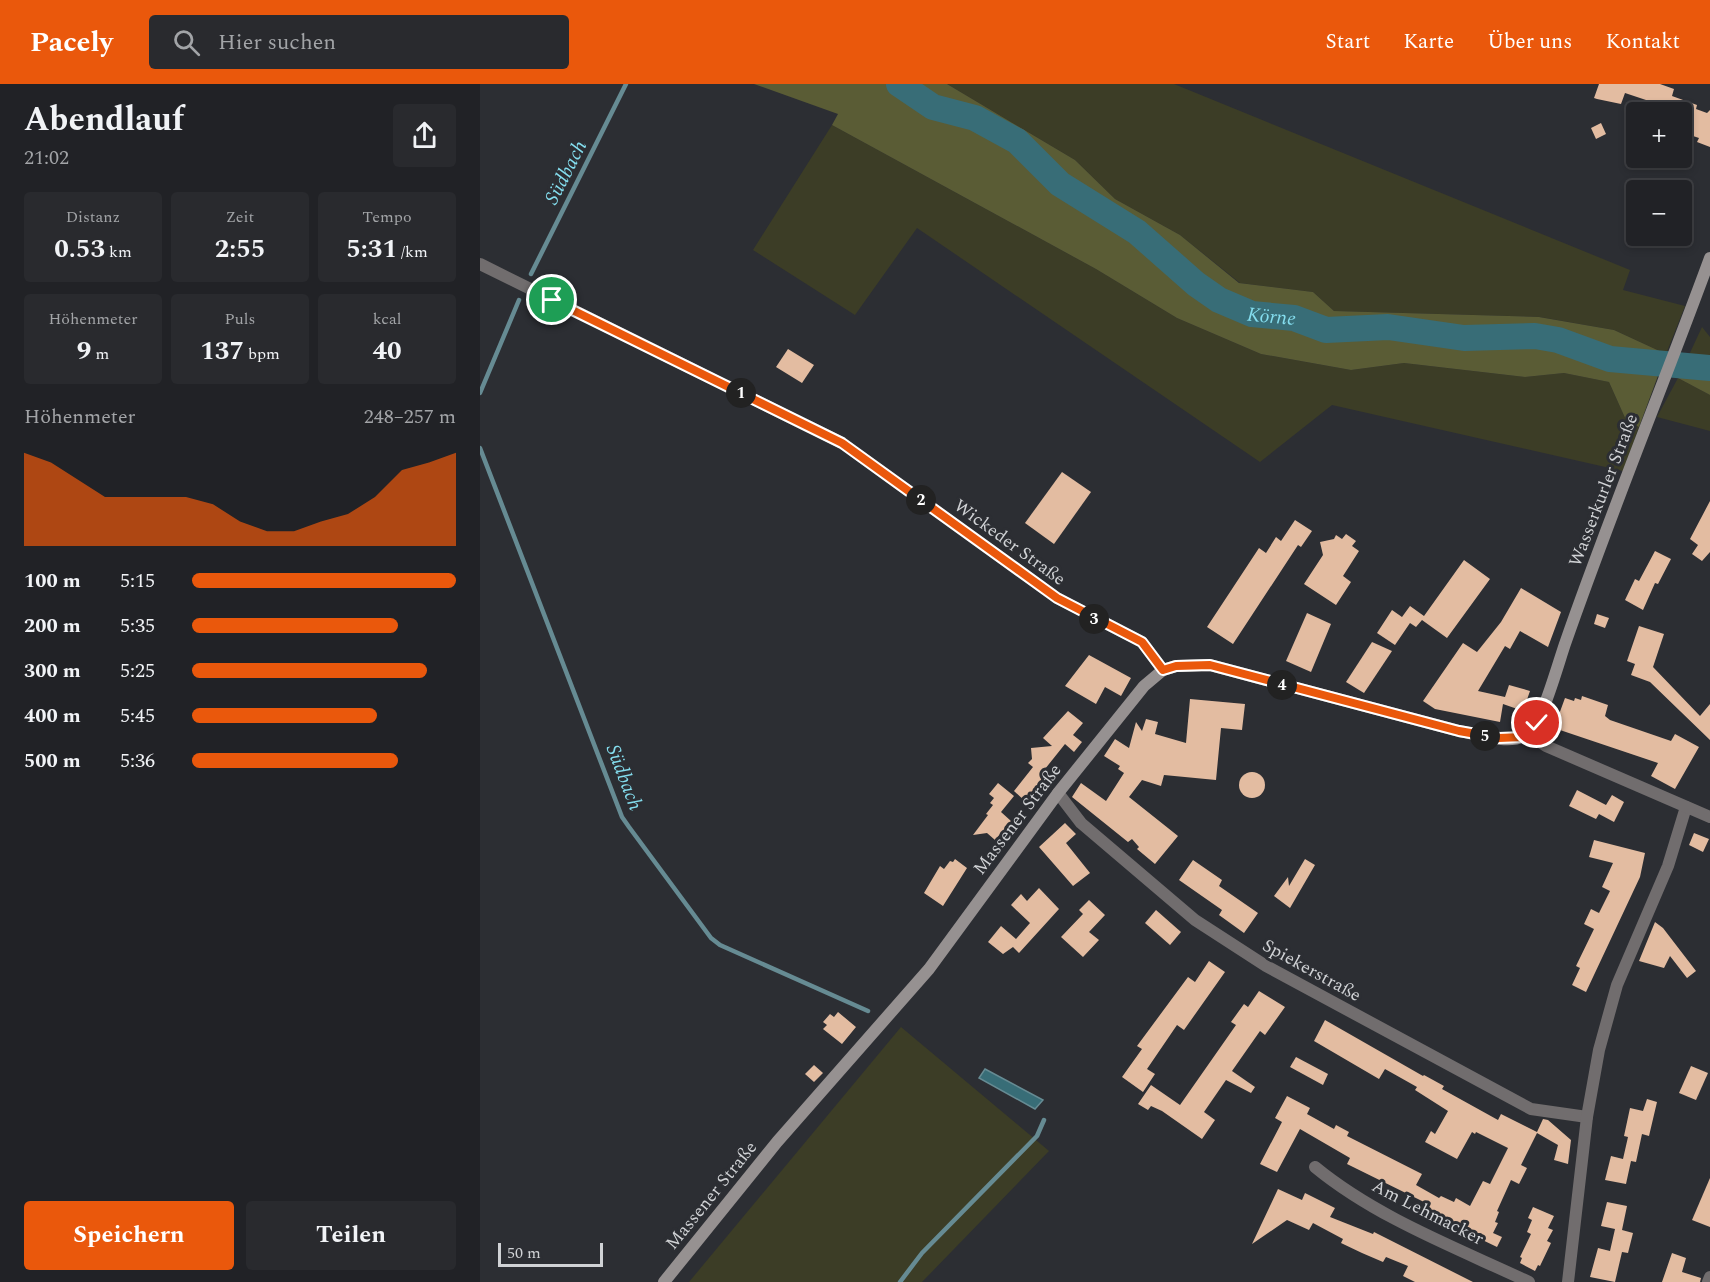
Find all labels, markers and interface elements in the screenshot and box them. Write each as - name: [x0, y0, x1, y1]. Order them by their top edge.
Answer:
- search box: [149, 15, 569, 69]
- text: Pacely: [30, 21, 113, 64]
- icon: search: [170, 26, 203, 59]
- text: Hier suchen: [218, 26, 336, 59]
- text: Start: [1325, 26, 1370, 58]
- text: Karte: [1403, 26, 1454, 58]
- text: Über uns: [1487, 26, 1572, 58]
- text: Kontakt: [1605, 26, 1680, 58]
- text: Abendlauf: [24, 95, 184, 145]
- map controls: [1626, 102, 1692, 246]
- button: +: [1626, 102, 1692, 168]
- button: share: [393, 104, 456, 167]
- water label: Südbach: [537, 135, 595, 210]
- text: 21:02: [24, 143, 69, 173]
- button: −: [1626, 180, 1692, 246]
- text: Distanz: [66, 205, 120, 229]
- text: Zeit: [226, 205, 254, 229]
- text: Tempo: [362, 205, 412, 229]
- text: 0.53: [54, 229, 105, 269]
- text: 2:55: [215, 229, 265, 269]
- text: 5:31: [346, 229, 397, 269]
- text: km: [105, 240, 132, 264]
- text: /km: [397, 240, 428, 264]
- pin: [526, 274, 577, 325]
- icon: arrive: [535, 283, 568, 316]
- water label: Körne: [1246, 300, 1297, 334]
- text: Höhenmeter: [48, 307, 138, 331]
- text: Puls: [225, 307, 255, 331]
- text: kcal: [373, 307, 401, 331]
- text: 9: [77, 331, 91, 371]
- text: 137: [200, 331, 244, 371]
- text: 40: [372, 331, 402, 371]
- text: m: [91, 342, 109, 366]
- text: bpm: [244, 342, 280, 366]
- pin: 1: [726, 378, 756, 408]
- text: 1: [737, 381, 745, 405]
- text: Höhenmeter: [24, 402, 136, 432]
- text: 248–257 m: [364, 402, 456, 432]
- street label: Wasserkurler Straße: [1562, 410, 1645, 571]
- pin: 2: [906, 485, 936, 515]
- text: 2: [917, 488, 925, 512]
- street label: Wickeder Straße: [948, 493, 1071, 592]
- text: 100 m: [24, 566, 81, 596]
- text: 5:15: [120, 566, 155, 596]
- pin: 3: [1079, 604, 1109, 634]
- text: 3: [1090, 607, 1098, 631]
- text: 200 m: [24, 611, 81, 641]
- text: 5:35: [120, 611, 155, 641]
- text: 300 m: [24, 656, 81, 686]
- text: 5:25: [120, 656, 155, 686]
- pin: 4: [1267, 670, 1297, 700]
- text: 4: [1278, 673, 1286, 697]
- pin: [1511, 697, 1562, 748]
- text: 400 m: [24, 701, 81, 731]
- text: 5:45: [120, 701, 155, 731]
- icon: check: [1520, 706, 1553, 739]
- pin: 5: [1470, 721, 1500, 751]
- text: 5: [1481, 724, 1489, 748]
- water label: Südbach: [598, 740, 650, 815]
- text: 500 m: [24, 746, 81, 776]
- text: 5:36: [120, 746, 155, 776]
- street label: Massener Straße: [967, 758, 1068, 881]
- street label: Spiekerstraße: [1257, 932, 1366, 1009]
- street label: Massener Straße: [659, 1135, 764, 1255]
- street label: Am Lehmacker: [1367, 1173, 1488, 1252]
- button: Speichern: [24, 1201, 234, 1270]
- button: Teilen: [246, 1201, 456, 1270]
- scale bar: [498, 1240, 603, 1268]
- text: 50 m: [507, 1241, 541, 1265]

